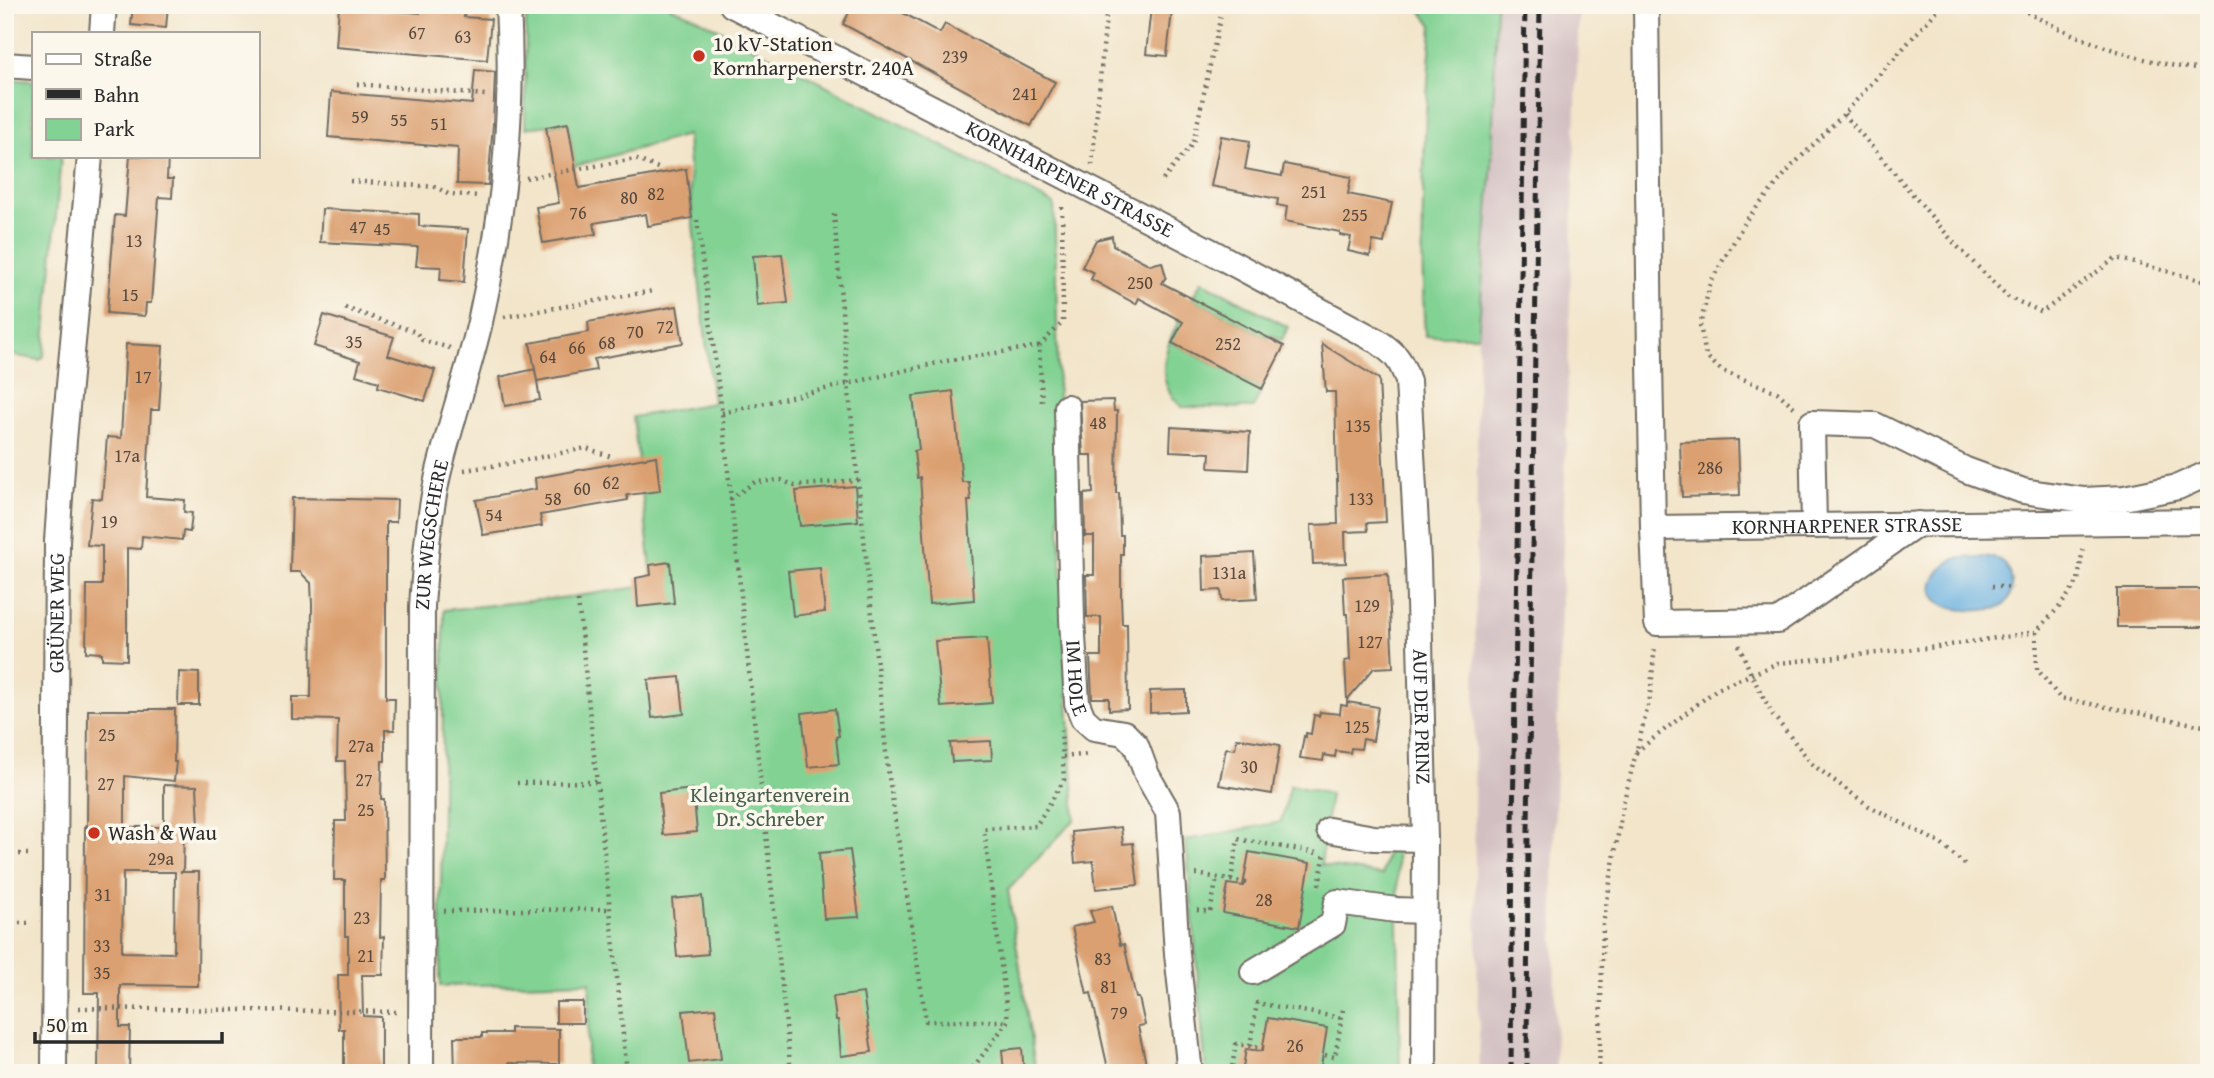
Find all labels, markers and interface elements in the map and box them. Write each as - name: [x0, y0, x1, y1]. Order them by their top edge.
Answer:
- house number: 67: [408, 19, 426, 46]
- house number: 63: [454, 23, 472, 50]
- place label: 10 kV-Station Kornharpenerstr. 240A: [713, 28, 914, 83]
- legend: [32, 32, 259, 158]
- text: Straße: [94, 43, 152, 74]
- house number: 239: [942, 43, 968, 70]
- marker: 10 kV-Station Kornharpenerstr. 240A: [691, 48, 707, 64]
- text: Bahn: [94, 79, 140, 110]
- house number: 241: [1012, 80, 1038, 107]
- house number: 59: [351, 103, 369, 130]
- house number: 55: [390, 106, 408, 133]
- house number: 51: [430, 110, 448, 137]
- street label: KORNHARPENER STRASSE: [961, 112, 1180, 245]
- text: Park: [94, 113, 135, 144]
- house number: 251: [1301, 178, 1327, 205]
- house number: 82: [647, 180, 665, 207]
- house number: 80: [620, 184, 638, 211]
- house number: 76: [569, 199, 587, 226]
- house number: 255: [1342, 201, 1368, 228]
- house number: 47: [349, 213, 367, 240]
- house number: 45: [373, 215, 391, 242]
- house number: 13: [125, 227, 143, 254]
- house number: 250: [1127, 269, 1153, 296]
- house number: 15: [121, 281, 139, 308]
- house number: 72: [656, 313, 674, 340]
- house number: 70: [626, 318, 644, 345]
- house number: 35: [345, 328, 363, 355]
- house number: 68: [598, 329, 616, 356]
- house number: 252: [1215, 330, 1241, 357]
- house number: 66: [568, 334, 586, 361]
- house number: 64: [539, 343, 557, 370]
- house number: 17: [134, 363, 152, 390]
- house number: 48: [1089, 409, 1107, 436]
- house number: 135: [1345, 412, 1371, 439]
- house number: 17a: [114, 442, 140, 469]
- house number: 286: [1697, 454, 1723, 481]
- street label: ZUR WEGSCHERE: [406, 456, 456, 611]
- house number: 62: [602, 469, 620, 496]
- house number: 60: [573, 475, 591, 502]
- house number: 58: [544, 485, 562, 512]
- house number: 133: [1348, 485, 1374, 512]
- house number: 54: [485, 501, 503, 528]
- house number: 19: [100, 508, 118, 535]
- street label: KORNHARPENER STRASSE: [1732, 508, 1963, 542]
- street label: GRÜNER WEG: [40, 553, 72, 673]
- house number: 131a: [1212, 559, 1247, 586]
- house number: 129: [1354, 592, 1380, 619]
- house number: 127: [1357, 628, 1383, 655]
- street label: IM HOLE: [1058, 639, 1097, 721]
- street label: AUF DER PRINZ: [1405, 648, 1440, 785]
- house number: 125: [1344, 713, 1370, 740]
- house number: 25: [98, 721, 116, 748]
- house number: 27a: [348, 732, 374, 759]
- house number: 30: [1240, 753, 1258, 780]
- house number: 27: [355, 766, 373, 793]
- house number: 27: [97, 770, 115, 797]
- park label: Kleingartenverein Dr. Schreber: [690, 779, 850, 834]
- house number: 25: [357, 796, 375, 823]
- place label: Wash & Wau: [108, 817, 217, 848]
- marker: Wash & Wau: [86, 825, 102, 841]
- house number: 29a: [148, 845, 174, 872]
- house number: 31: [94, 881, 112, 908]
- house number: 28: [1255, 886, 1273, 913]
- house number: 23: [353, 904, 371, 931]
- house number: 33: [93, 932, 111, 959]
- house number: 21: [357, 942, 375, 969]
- house number: 83: [1094, 945, 1112, 972]
- house number: 35: [93, 959, 111, 986]
- house number: 81: [1100, 973, 1118, 1000]
- house number: 79: [1110, 999, 1128, 1026]
- scale bar: [35, 1001, 222, 1045]
- text: 50 m: [46, 1009, 88, 1040]
- house number: 26: [1286, 1032, 1304, 1059]

